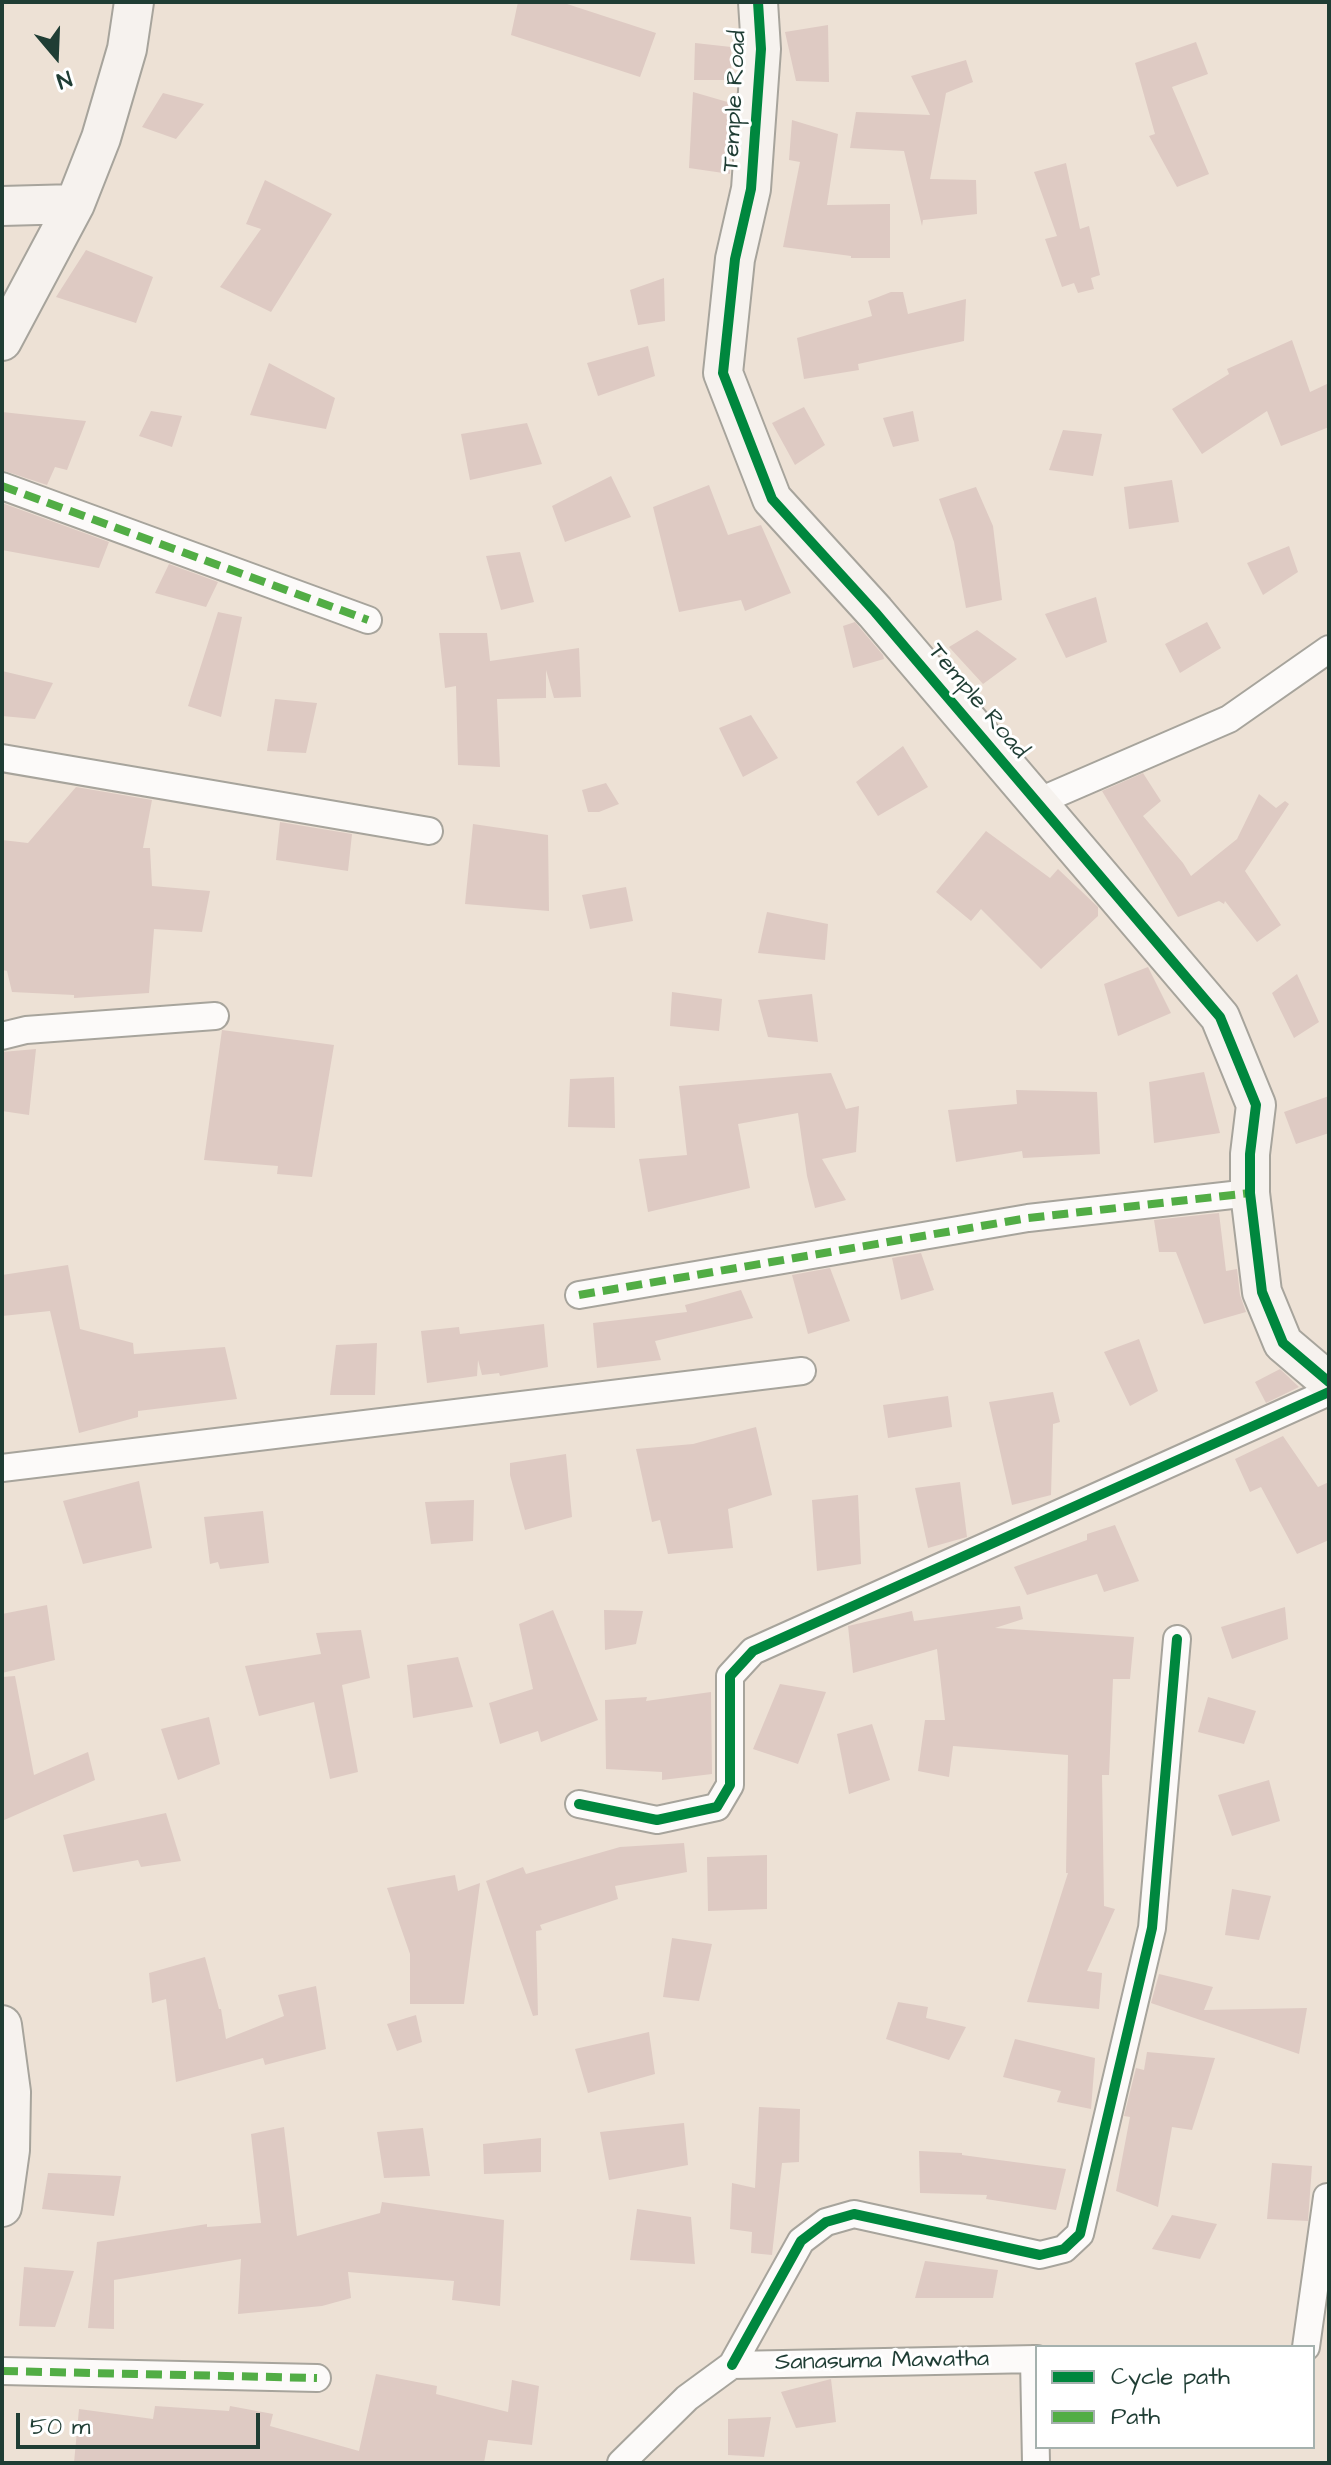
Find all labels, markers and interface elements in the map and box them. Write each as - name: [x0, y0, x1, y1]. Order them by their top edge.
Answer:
- north arrow: [16, 16, 96, 96]
- street label: Temple Road: [718, 30, 754, 172]
- text: N: [52, 62, 76, 96]
- street label: Temple Road: [921, 639, 1033, 765]
- legend: [1035, 2345, 1315, 2449]
- street label: Sanasuma Mawatha: [775, 2346, 989, 2378]
- text: Cycle path: [1111, 2360, 1230, 2394]
- scale bar: [20, 2397, 264, 2447]
- text: Path: [1111, 2400, 1160, 2434]
- text: 50 m: [30, 2410, 90, 2444]

